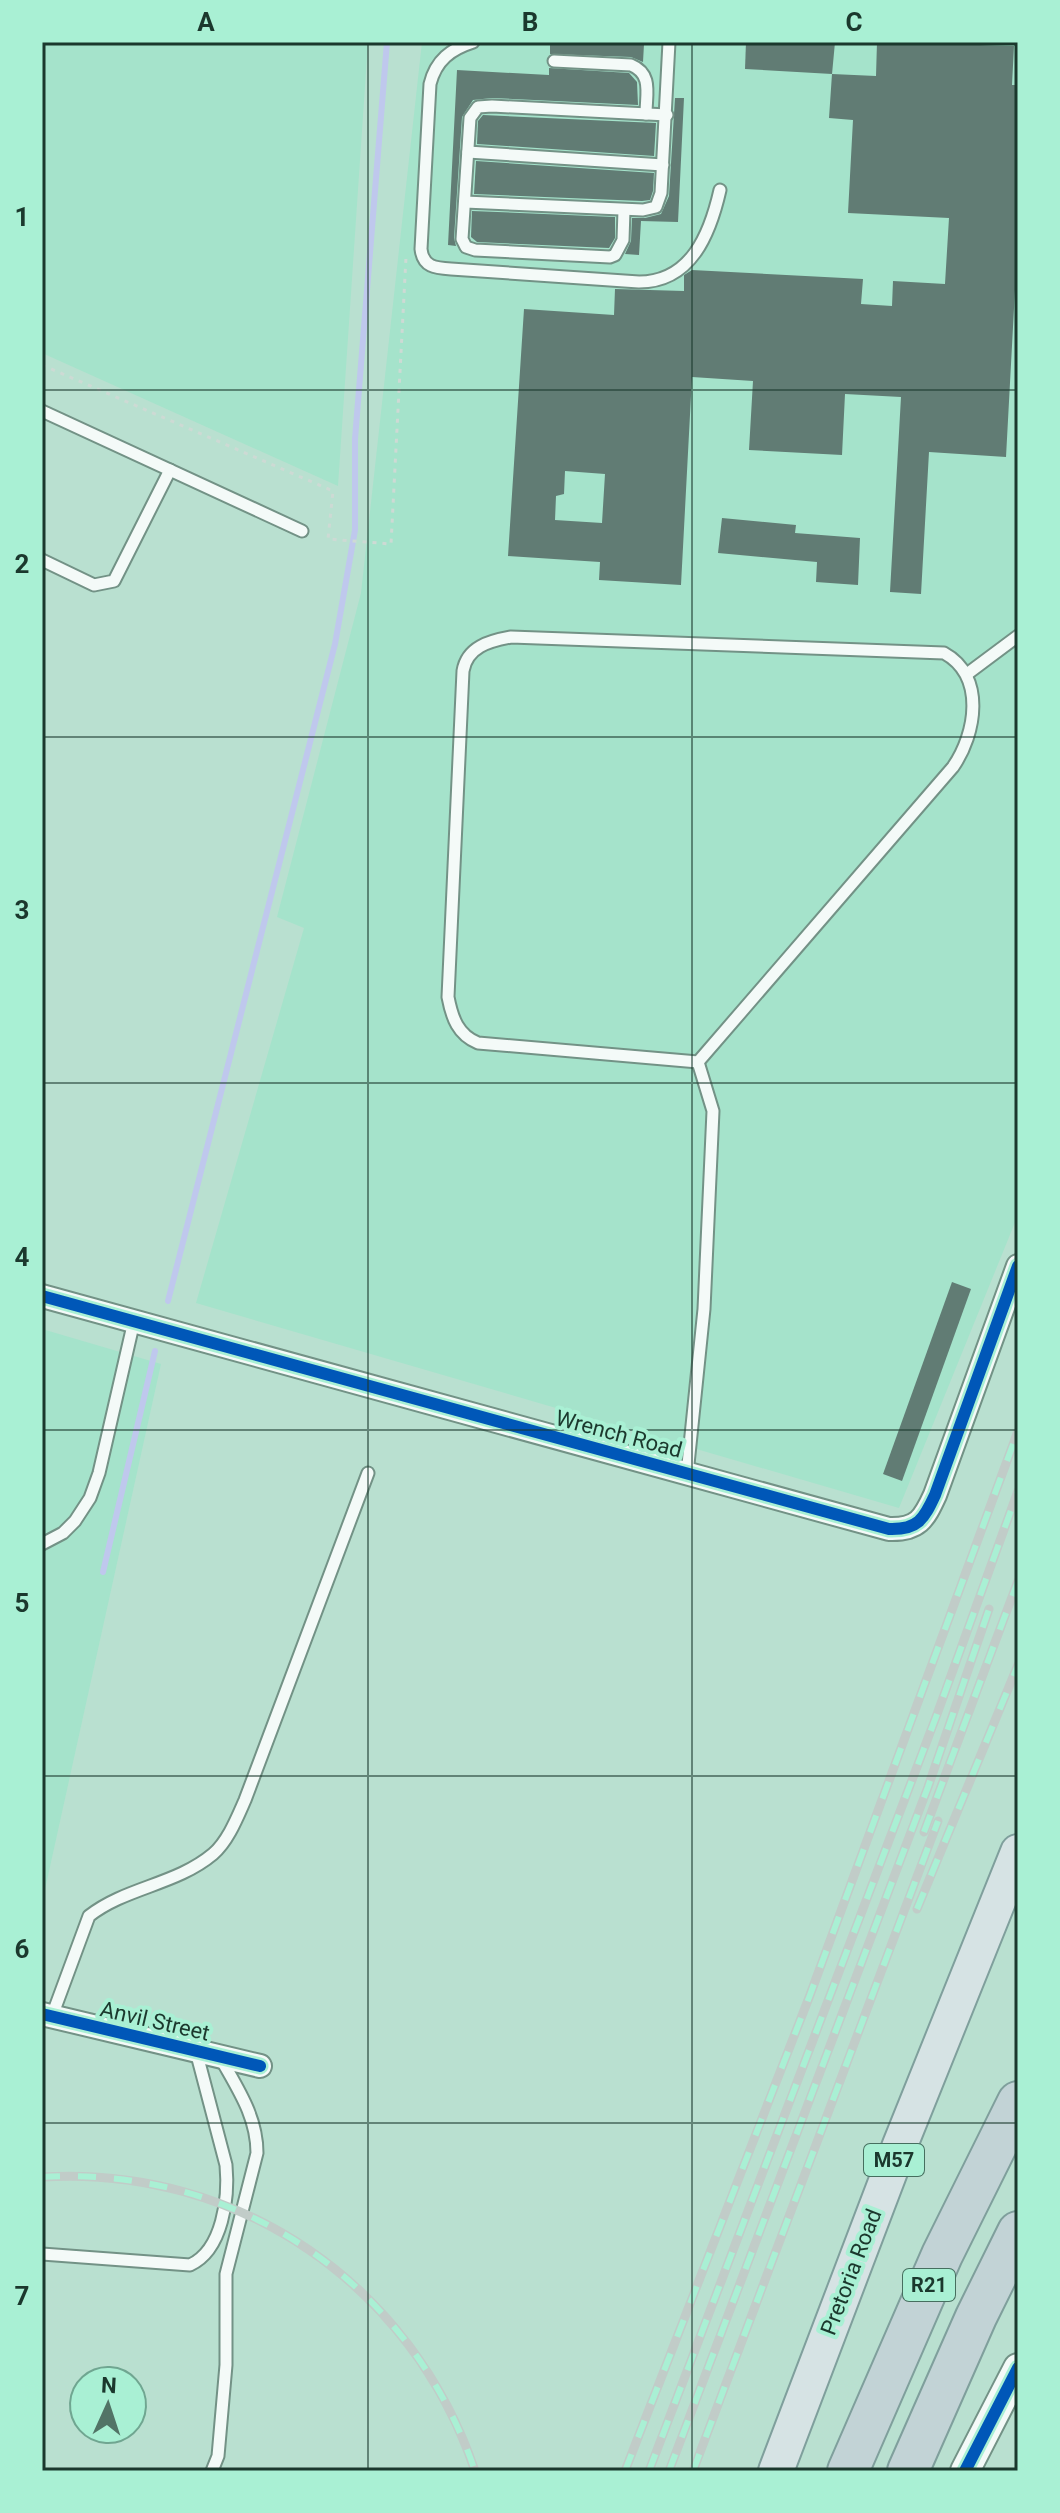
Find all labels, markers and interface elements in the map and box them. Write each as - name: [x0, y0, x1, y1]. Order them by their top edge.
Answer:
- text: A: [197, 7, 215, 37]
- text: B: [522, 7, 538, 37]
- text: C: [845, 7, 863, 37]
- text: 1: [15, 202, 29, 232]
- text: 2: [15, 549, 29, 579]
- text: 3: [15, 895, 29, 925]
- text: 4: [15, 1242, 30, 1272]
- street label: Wrench Road: [553, 1405, 685, 1463]
- text: 5: [15, 1588, 29, 1618]
- text: 6: [15, 1934, 30, 1964]
- street label: Anvil Street: [98, 1996, 212, 2046]
- road number: M57: [864, 2144, 924, 2176]
- street label: Pretoria Road: [815, 2205, 887, 2339]
- road number: R21: [903, 2269, 955, 2301]
- text: 7: [15, 2281, 29, 2311]
- north arrow: [68, 2365, 148, 2445]
- text: N: [101, 2373, 117, 2398]

